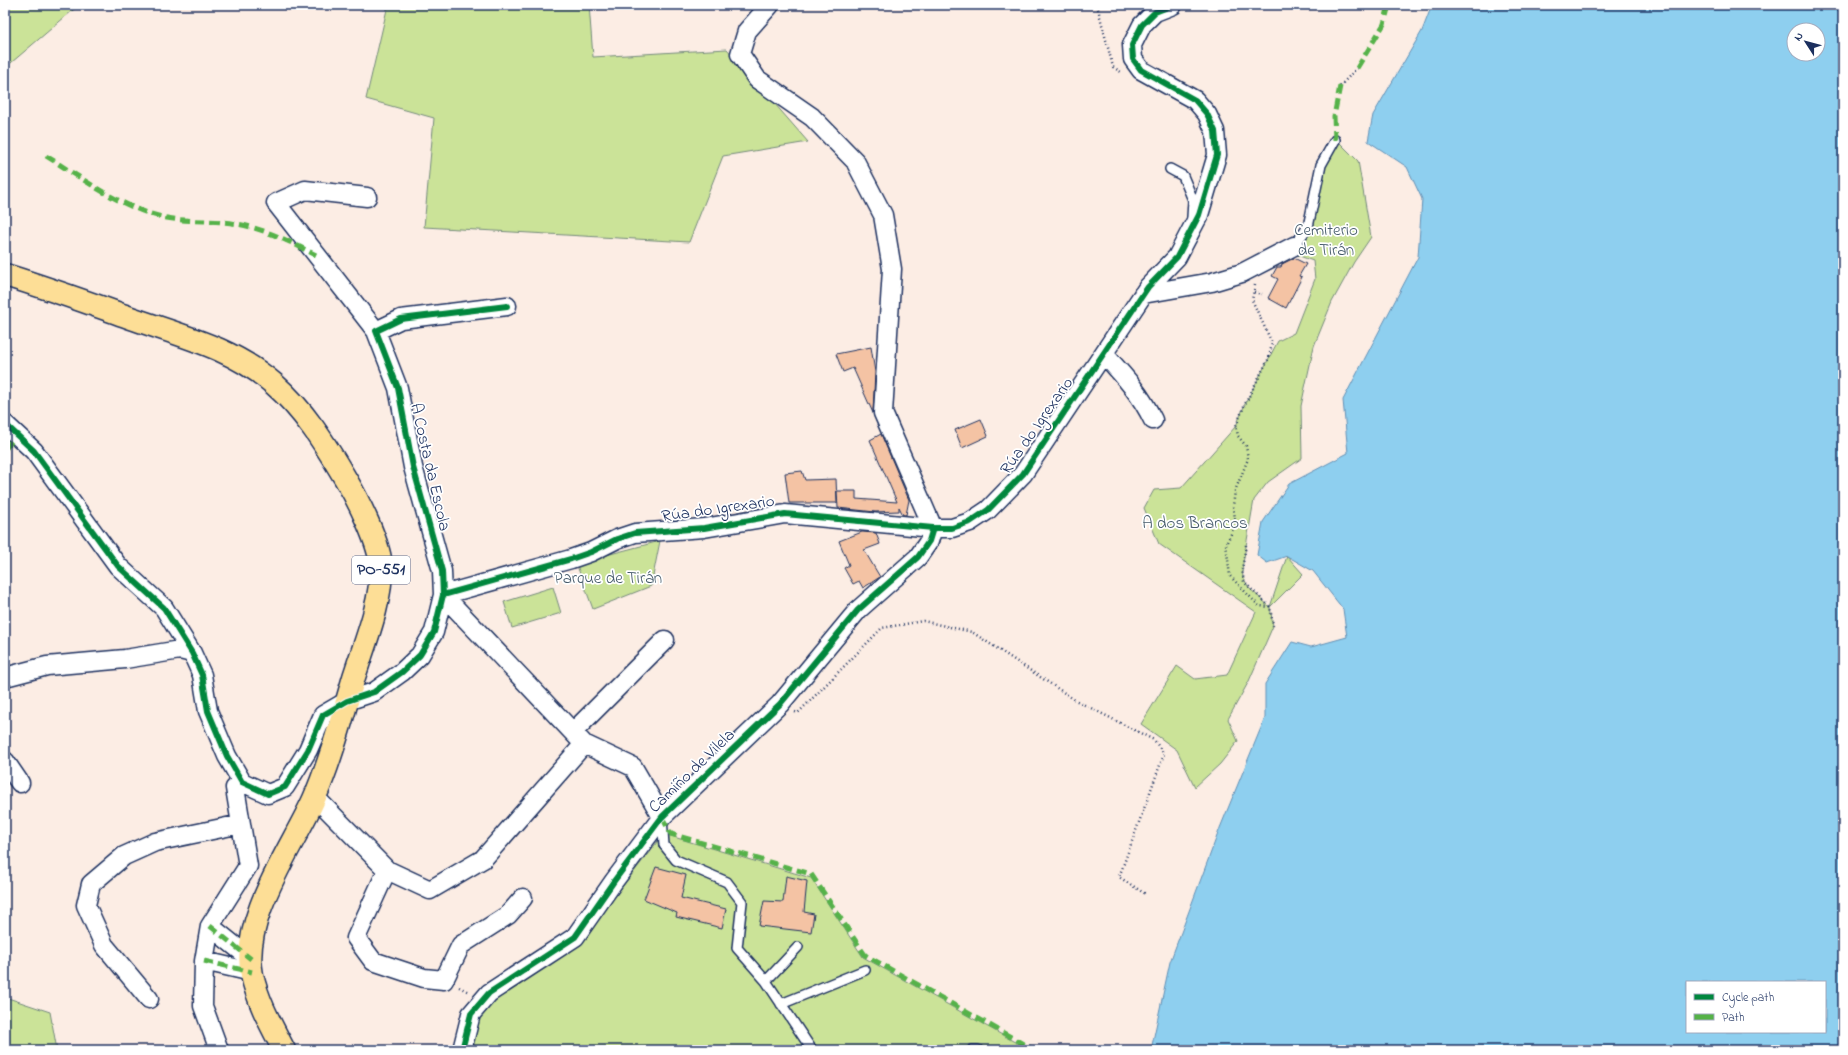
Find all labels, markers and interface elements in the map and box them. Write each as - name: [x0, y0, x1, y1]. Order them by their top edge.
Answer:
- north arrow: [1786, 22, 1826, 62]
- text: N: [1790, 29, 1807, 44]
- park label: Cemiterio de Tirán: [1294, 218, 1358, 263]
- street label: Rúa do Igrexario: [994, 372, 1082, 481]
- street label: A Costa da Escola: [403, 401, 457, 533]
- street label: Rúa do Igrexario: [660, 489, 776, 531]
- park label: A dos Brancos: [1142, 511, 1248, 536]
- road number: PO-551: [352, 556, 410, 584]
- park label: Parque de Tirán: [554, 566, 662, 591]
- street label: Camiño de Vilela: [643, 723, 741, 819]
- legend: [1686, 981, 1826, 1033]
- text: Cycle path: [1722, 989, 1774, 1008]
- text: Path: [1722, 1009, 1745, 1027]

